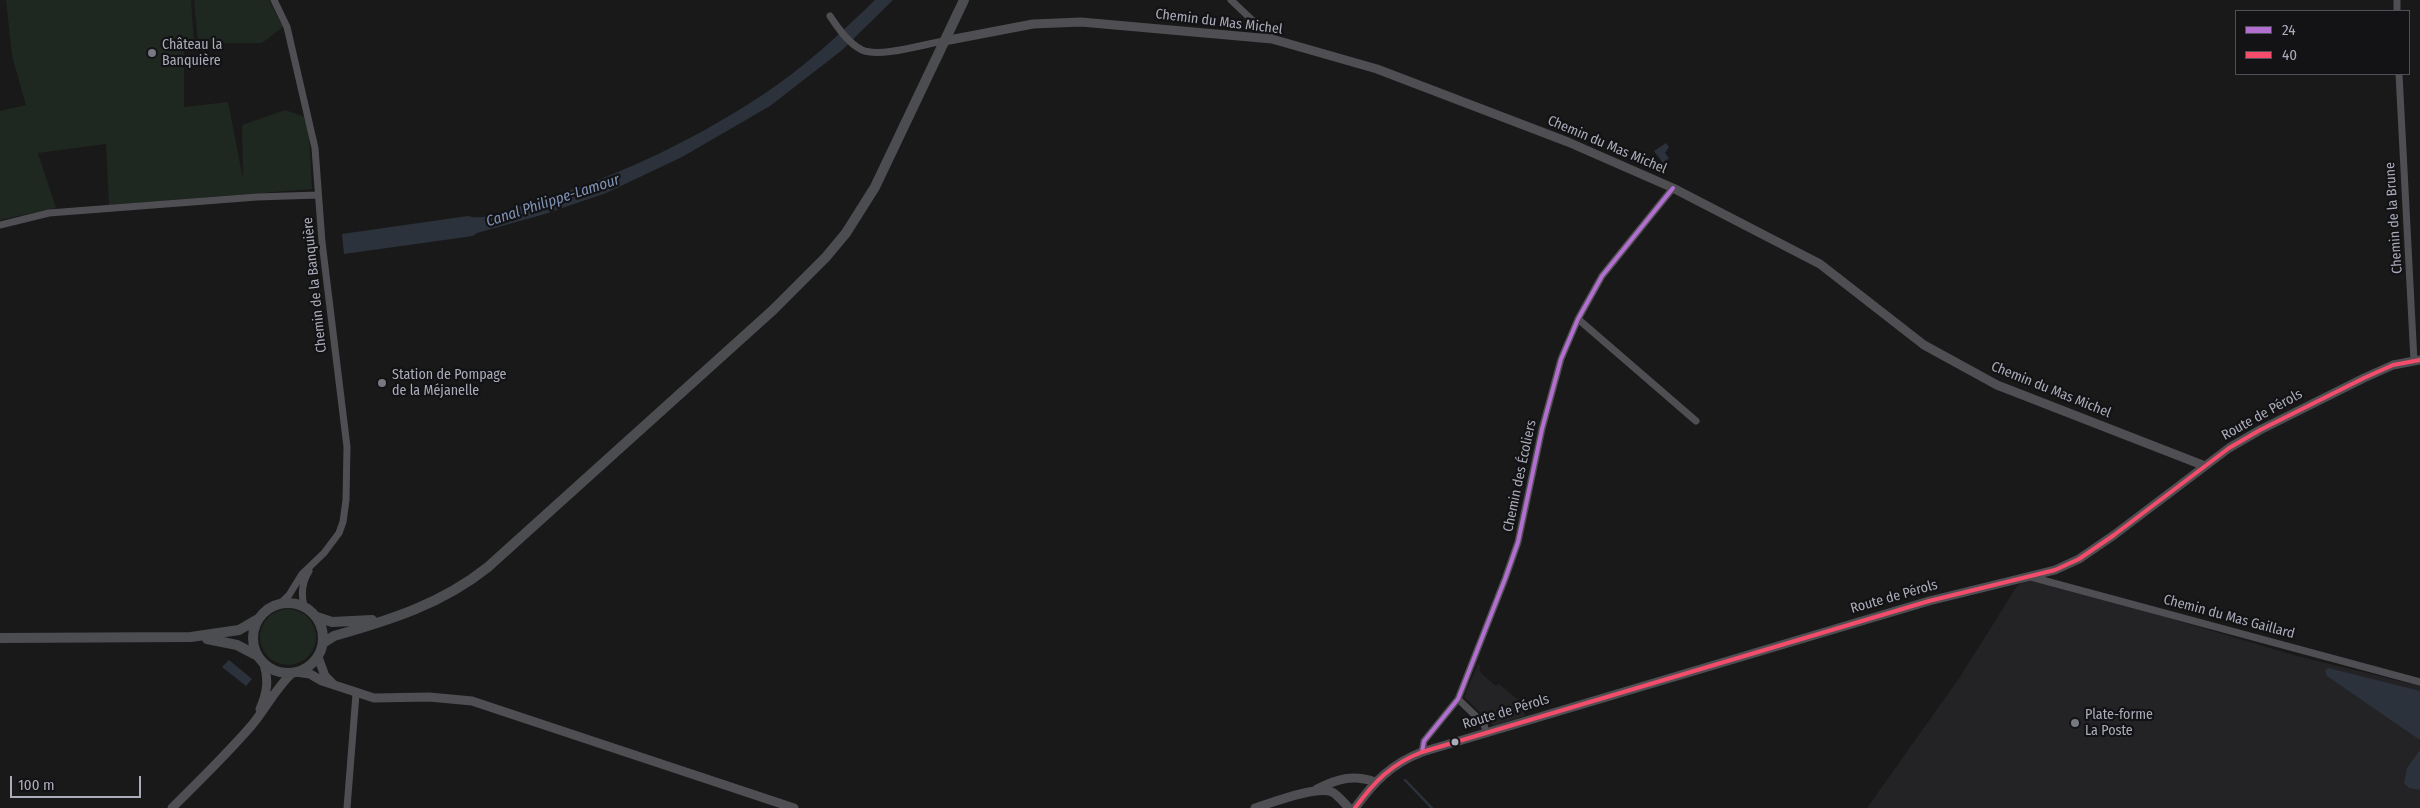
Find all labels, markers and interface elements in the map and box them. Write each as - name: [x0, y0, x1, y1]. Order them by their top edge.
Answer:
- street label: Chemin du Mas Michel: [1155, 6, 1283, 38]
- legend: [2235, 10, 2410, 75]
- text: 24: [2282, 21, 2296, 39]
- place label: Château la Banquière: [162, 37, 222, 70]
- text: 40: [2282, 46, 2297, 64]
- marker: Château la Banquière: [146, 47, 158, 59]
- street label: Chemin du Mas Michel: [1545, 112, 1669, 178]
- street label: Chemin de la Brune: [2382, 162, 2406, 274]
- water label: Canal Philippe-Lamour: [484, 171, 622, 231]
- street label: Chemin de la Banquière: [300, 216, 330, 354]
- street label: Chemin du Mas Michel: [1989, 358, 2113, 422]
- place label: Station de Pompage de la Méjanelle: [392, 367, 506, 400]
- marker: Station de Pompage de la Méjanelle: [376, 377, 388, 389]
- street label: Route de Pérols: [2219, 386, 2305, 444]
- street label: Chemin des Écoliers: [1500, 418, 1540, 534]
- street label: Route de Pérols: [1849, 577, 1939, 617]
- street label: Chemin du Mas Gaillard: [2162, 591, 2296, 643]
- street label: Route de Pérols: [1461, 691, 1551, 733]
- place label: Plate-forme La Poste: [2085, 707, 2153, 740]
- marker: Plate-forme La Poste: [2069, 717, 2081, 729]
- unlabelled marker: [1450, 737, 1460, 747]
- scale bar: [12, 766, 144, 798]
- text: 100 m: [18, 776, 55, 794]

